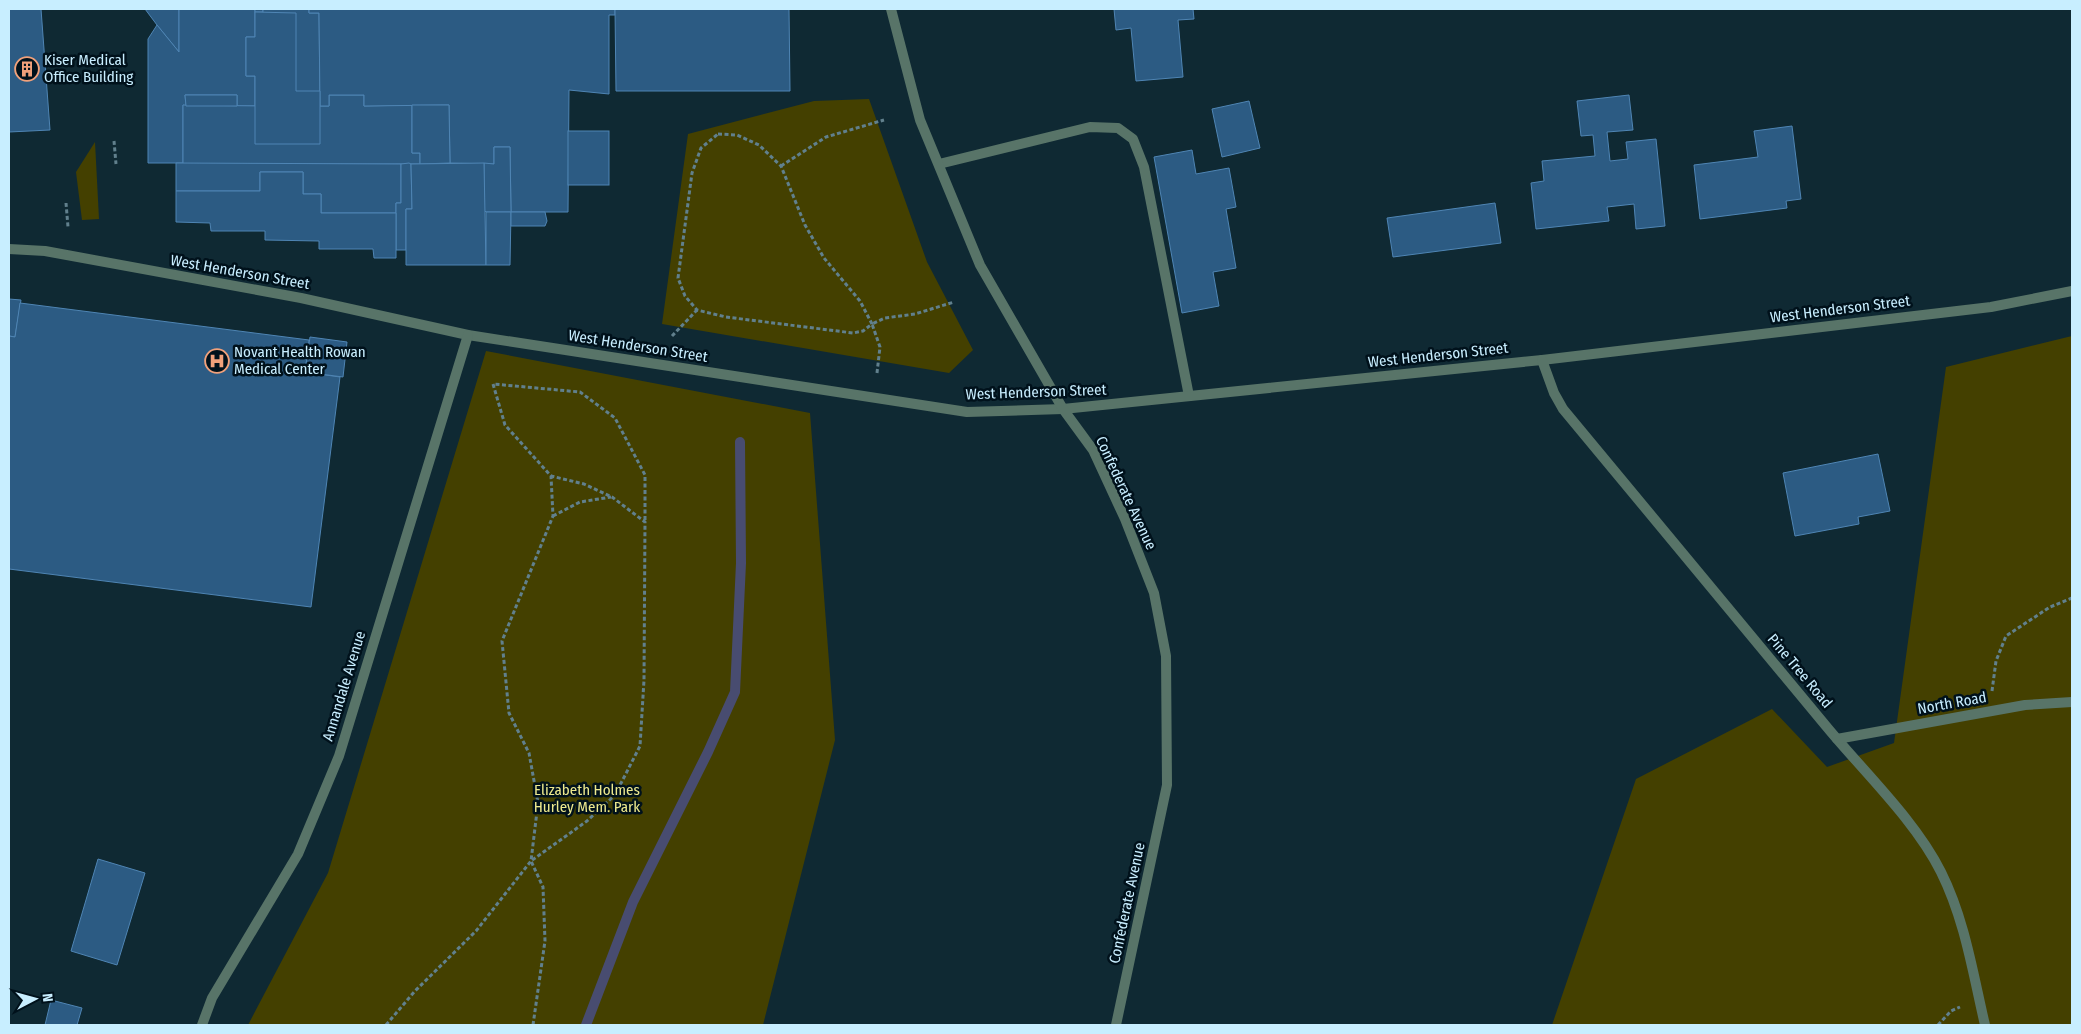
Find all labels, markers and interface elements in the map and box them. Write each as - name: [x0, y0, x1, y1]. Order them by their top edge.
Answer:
- place label: Kiser Medical Office Building: [44, 51, 133, 86]
- building icon: Kiser Medical Office Building: [14, 56, 40, 82]
- street label: West Henderson Street: [169, 251, 311, 293]
- street label: West Henderson Street: [1769, 291, 1911, 327]
- street label: West Henderson Street: [567, 326, 709, 366]
- street label: West Henderson Street: [1367, 339, 1509, 371]
- place label: Novant Health Rowan Medical Center: [234, 343, 366, 378]
- hospital icon: Novant Health Rowan Medical Center: [204, 348, 230, 374]
- street label: West Henderson Street: [965, 381, 1107, 403]
- street label: Confederate Avenue: [1092, 433, 1160, 553]
- street label: Annandale Avenue: [319, 629, 369, 743]
- street label: Pine Tree Road: [1764, 630, 1836, 712]
- street label: North Road: [1916, 688, 1988, 718]
- park label: Elizabeth Holmes Hurley Mem. Park: [534, 781, 640, 816]
- street label: Confederate Avenue: [1105, 841, 1149, 965]
- north arrow: [10, 974, 60, 1024]
- text: N: [39, 993, 56, 1003]

